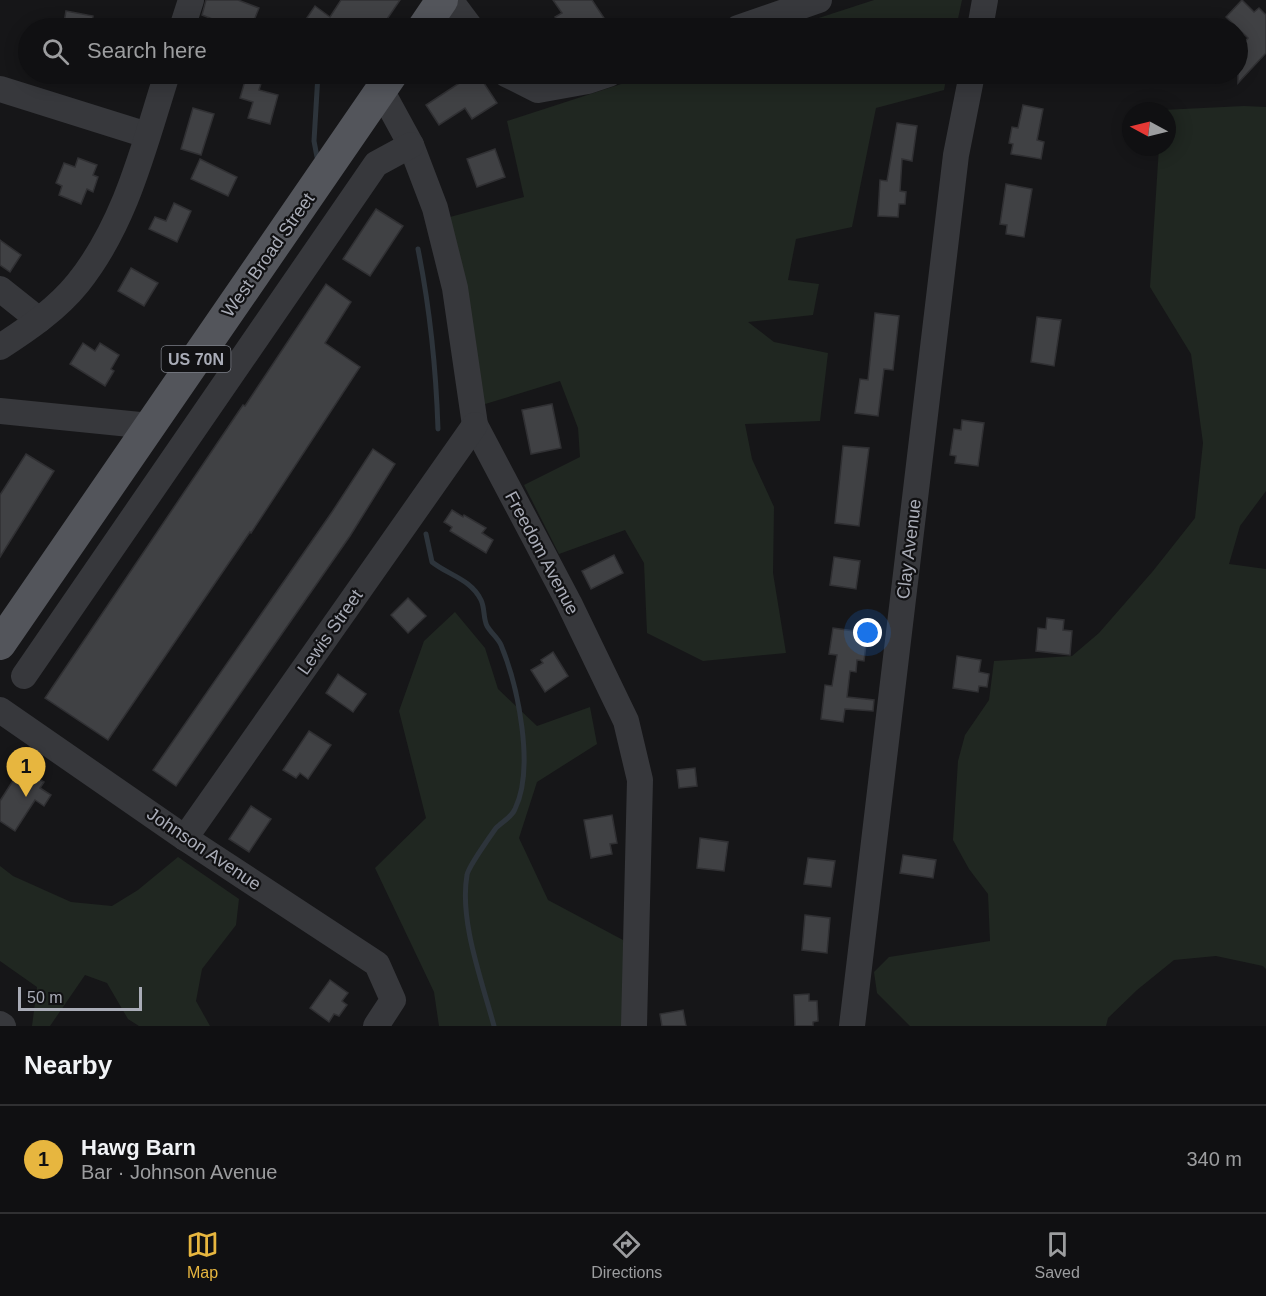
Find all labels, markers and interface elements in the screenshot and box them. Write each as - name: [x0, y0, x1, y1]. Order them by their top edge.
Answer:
- search box: [18, 18, 1248, 84]
- icon: search: [39, 35, 72, 68]
- text: Search here: [87, 38, 207, 63]
- north arrow: [1122, 102, 1176, 156]
- street label: West Broad Street: [218, 189, 318, 321]
- road number: US 70N: [162, 346, 230, 372]
- street label: Freedom Avenue: [501, 488, 583, 618]
- street label: Clay Avenue: [893, 498, 925, 600]
- street label: Lewis Street: [293, 586, 367, 678]
- your location: [853, 618, 882, 647]
- pin: 1: [6, 748, 46, 797]
- street label: Johnson Avenue: [143, 804, 265, 894]
- scale bar: [18, 984, 142, 1012]
- text: 50 m: [27, 989, 63, 1006]
- text: Nearby: [24, 1050, 112, 1080]
- text: Hawg Barn: [81, 1135, 196, 1160]
- text: 1: [38, 1148, 49, 1170]
- text: 340 m: [1186, 1148, 1242, 1170]
- text: Bar · Johnson Avenue: [81, 1161, 277, 1183]
- tab: Map: [186, 1228, 219, 1282]
- tab: Directions: [591, 1228, 662, 1282]
- tab: Saved: [1035, 1228, 1080, 1282]

